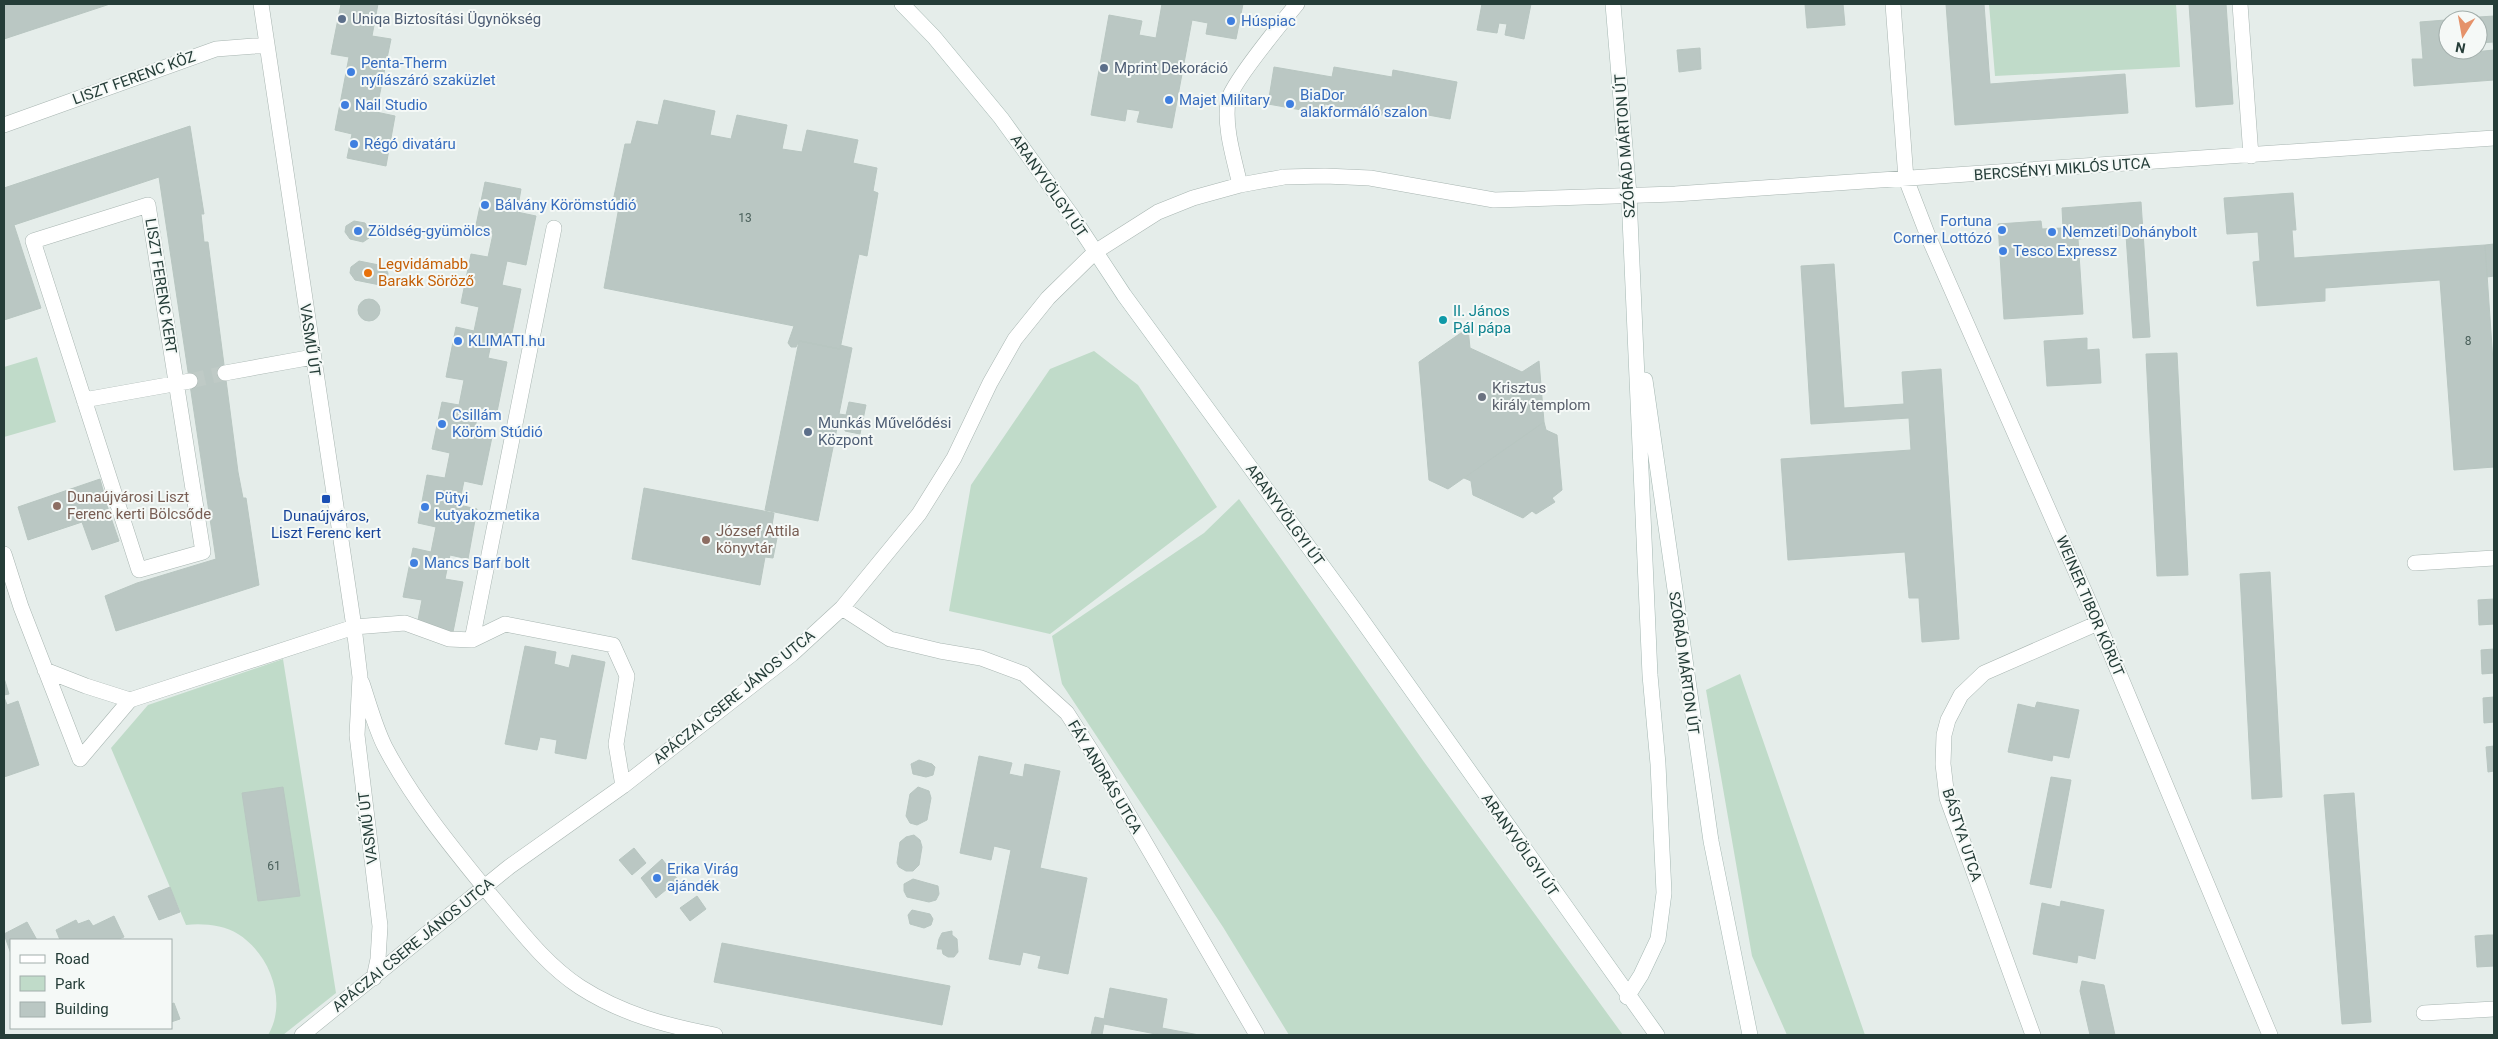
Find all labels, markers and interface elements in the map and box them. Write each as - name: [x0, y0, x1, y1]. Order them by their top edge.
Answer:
- place label: Uniqa Biztosítási Ügynökség: [352, 10, 541, 28]
- north arrow: [2438, 10, 2488, 60]
- place label: Húspiac: [1241, 12, 1296, 30]
- marker: Uniqa Biztosítási Ügynökség: [336, 13, 348, 25]
- marker: Húspiac: [1225, 15, 1237, 27]
- text: N: [2454, 39, 2467, 57]
- street label: LISZT FERENC KÖZ: [70, 47, 198, 109]
- place label: Penta-Therm nyílászáró szaküzlet: [361, 54, 496, 89]
- place label: Mprint Dekoráció: [1114, 59, 1228, 77]
- marker: Mprint Dekoráció: [1098, 62, 1110, 74]
- marker: Penta-Therm nyílászáró szaküzlet: [345, 66, 357, 78]
- street label: SZÓRÁD MÁRTON ÚT: [1611, 73, 1639, 219]
- place label: BiaDor alakformáló szalon: [1300, 86, 1428, 121]
- place label: Majet Military: [1179, 91, 1270, 109]
- marker: Majet Military: [1163, 94, 1175, 106]
- place label: Nail Studio: [355, 96, 428, 114]
- marker: BiaDor alakformáló szalon: [1284, 98, 1296, 110]
- marker: Nail Studio: [339, 99, 351, 111]
- street label: ARANYVÖLGYI ÚT: [1007, 131, 1091, 241]
- place label: Régó divatáru: [364, 135, 456, 153]
- marker: Régó divatáru: [348, 138, 360, 150]
- street label: BERCSÉNYI MIKLÓS UTCA: [1973, 154, 2151, 184]
- place label: Bálvány Körömstúdió: [495, 196, 637, 214]
- marker: Bálvány Körömstúdió: [479, 199, 491, 211]
- house number: 13: [738, 211, 752, 225]
- place label: Fortuna Corner Lottózó: [1893, 212, 1992, 247]
- street label: LISZT FERENC KERT: [141, 217, 181, 355]
- place label: Zöldség-gyümölcs: [368, 222, 491, 240]
- place label: Nemzeti Dohánybolt: [2062, 223, 2197, 241]
- marker: Fortuna Corner Lottózó: [1996, 224, 2008, 236]
- marker: Zöldség-gyümölcs: [352, 225, 364, 237]
- marker: Nemzeti Dohánybolt: [2046, 226, 2058, 238]
- place label: Tesco Expressz: [2013, 242, 2117, 260]
- marker: Tesco Expressz: [1997, 245, 2009, 257]
- place label: Legvidámabb Barakk Söröző: [378, 255, 474, 290]
- marker: Legvidámabb Barakk Söröző: [362, 267, 374, 279]
- place label: II. János Pál pápa: [1453, 302, 1511, 337]
- street label: VASMŰ ÚT: [296, 303, 324, 377]
- marker: II. János Pál pápa: [1437, 314, 1449, 326]
- place label: KLIMATI.hu: [468, 332, 545, 350]
- house number: 8: [2465, 334, 2472, 348]
- marker: KLIMATI.hu: [452, 335, 464, 347]
- place label: Krisztus király templom: [1492, 379, 1590, 414]
- marker: Krisztus király templom: [1476, 391, 1488, 403]
- place label: Csillám Köröm Stúdió: [452, 406, 543, 441]
- place label: Munkás Művelődési Központ: [818, 414, 951, 449]
- marker: Csillám Köröm Stúdió: [436, 418, 448, 430]
- marker: Munkás Művelődési Központ: [802, 426, 814, 438]
- street label: ARANYVÖLGYI ÚT: [1242, 461, 1328, 569]
- place label: Dunaújvárosi Liszt Ferenc kerti Bölcsőde: [67, 488, 211, 523]
- place label: Pütyi kutyakozmetika: [435, 489, 540, 524]
- marker: Dunaújváros, Liszt Ferenc kert: [320, 493, 332, 505]
- marker: Dunaújvárosi Liszt Ferenc kerti Bölcsőde: [51, 500, 63, 512]
- marker: Pütyi kutyakozmetika: [419, 501, 431, 513]
- place label: Dunaújváros, Liszt Ferenc kert: [271, 507, 381, 542]
- place label: József Attila könyvtár: [716, 522, 800, 557]
- street label: WEINER TIBOR KÖRÚT: [2052, 533, 2128, 679]
- marker: József Attila könyvtár: [700, 534, 712, 546]
- place label: Mancs Barf bolt: [424, 554, 530, 572]
- marker: Mancs Barf bolt: [408, 557, 420, 569]
- street label: SZÓRÁD MÁRTON ÚT: [1665, 590, 1703, 736]
- street label: APÁCZAI CSERE JÁNOS UTCA: [650, 626, 819, 768]
- street label: FÁY ANDRÁS UTCA: [1064, 717, 1146, 837]
- street label: BÁSTYA UTCA: [1938, 786, 1986, 884]
- street label: ARANYVÖLGYI ÚT: [1478, 790, 1562, 900]
- street label: VASMŰ ÚT: [355, 791, 381, 865]
- house number: 61: [267, 859, 281, 873]
- place label: Erika Virág ajándék: [667, 860, 738, 895]
- marker: Erika Virág ajándék: [651, 872, 663, 884]
- street label: APÁCZAI CSERE JÁNOS UTCA: [329, 874, 498, 1016]
- legend: [10, 939, 172, 1029]
- text: Road: [55, 950, 89, 968]
- text: Park: [55, 975, 86, 993]
- text: Building: [55, 1000, 109, 1018]

